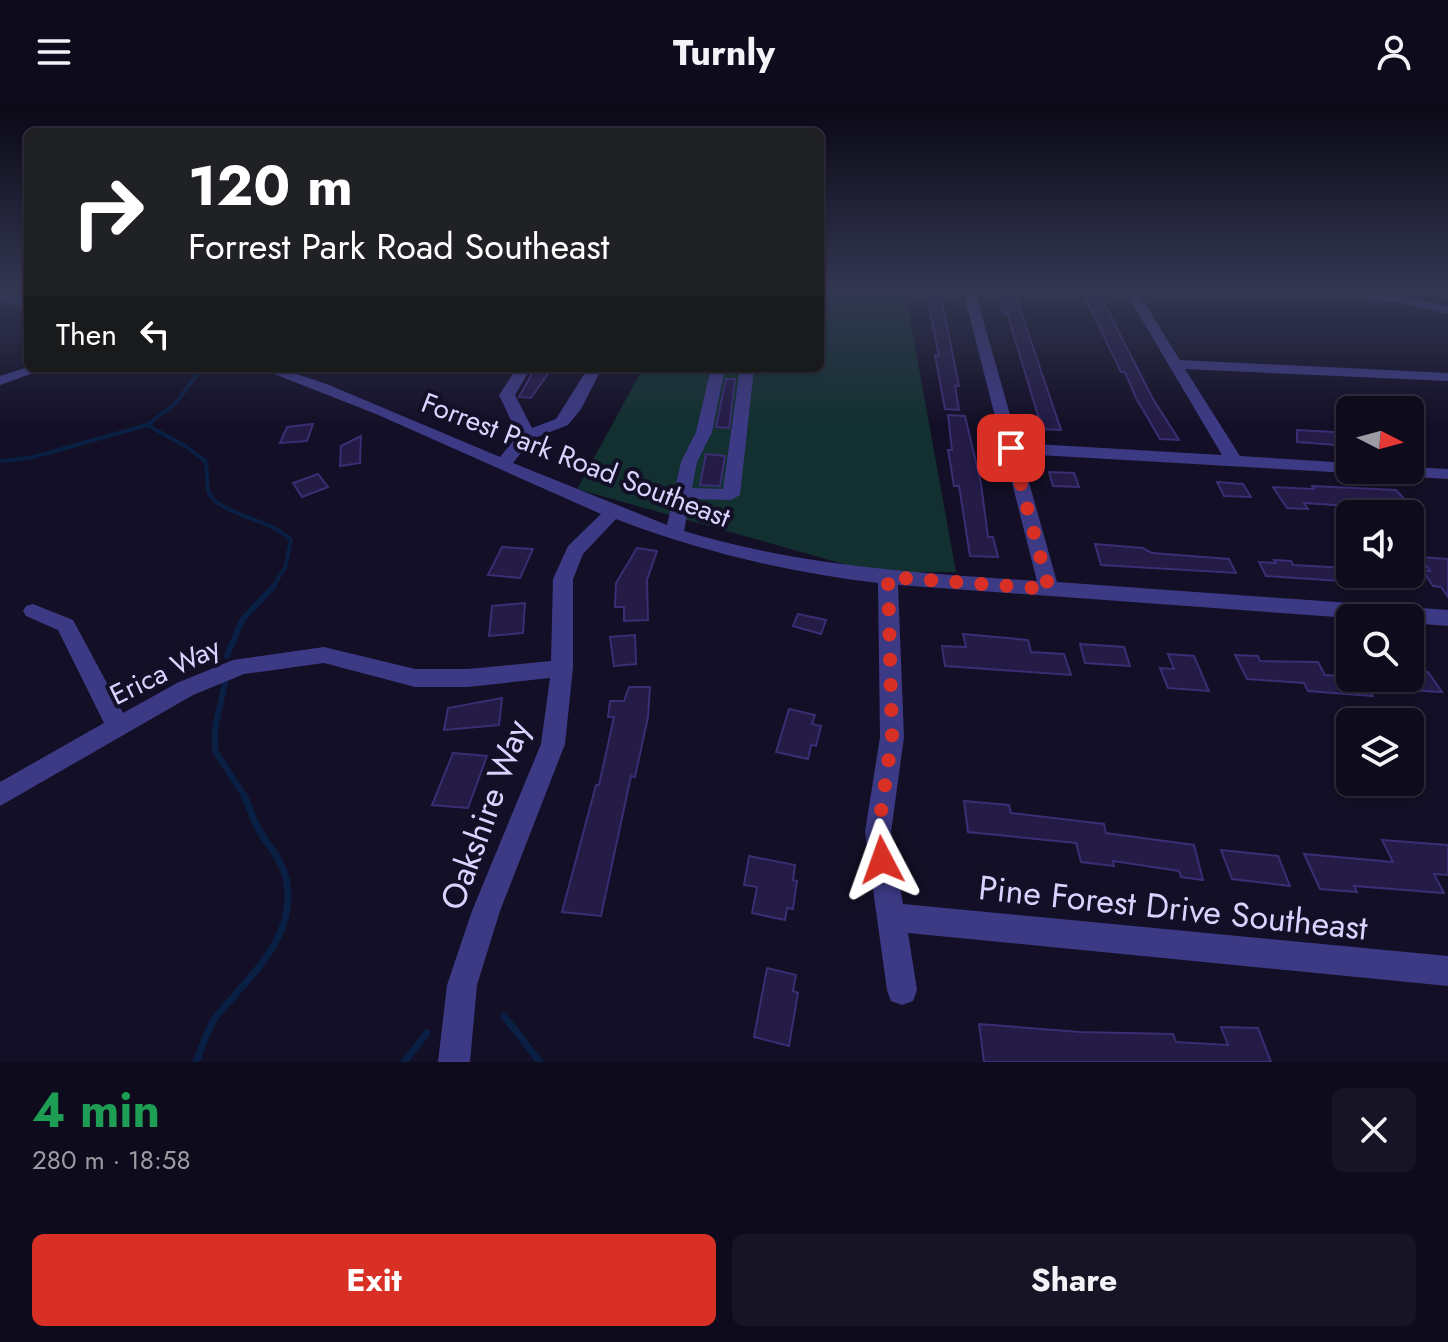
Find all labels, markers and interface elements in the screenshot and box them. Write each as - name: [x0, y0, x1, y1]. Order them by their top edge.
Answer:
- text: Turnly: [673, 26, 775, 78]
- icon: menu: [32, 30, 76, 74]
- icon: person: [1372, 30, 1416, 74]
- text: 120 m: [188, 145, 353, 226]
- icon: right: [56, 160, 160, 264]
- text: Forrest Park Road Southeast: [188, 220, 609, 272]
- icon: left: [133, 312, 177, 356]
- text: Then: [56, 313, 117, 356]
- street label: Forrest Park Road Southeast: [416, 382, 737, 538]
- north arrow: [1336, 396, 1424, 484]
- map controls: [1336, 396, 1424, 796]
- pin: [977, 414, 1045, 482]
- icon: arrive: [989, 426, 1033, 470]
- button: sound: [1336, 500, 1424, 588]
- button: search: [1336, 604, 1424, 692]
- street label: Erica Way: [103, 626, 228, 715]
- button: layers: [1336, 708, 1424, 796]
- street label: Oakshire Way: [428, 713, 542, 917]
- position arrow: [840, 818, 924, 902]
- street label: Pine Forest Drive Southeast: [976, 863, 1370, 953]
- text: 4 min: [32, 1076, 160, 1145]
- button: close: [1332, 1088, 1416, 1172]
- text: 280 m · 18:58: [32, 1141, 191, 1179]
- button: Exit: [32, 1234, 716, 1326]
- button: Share: [732, 1234, 1416, 1326]

